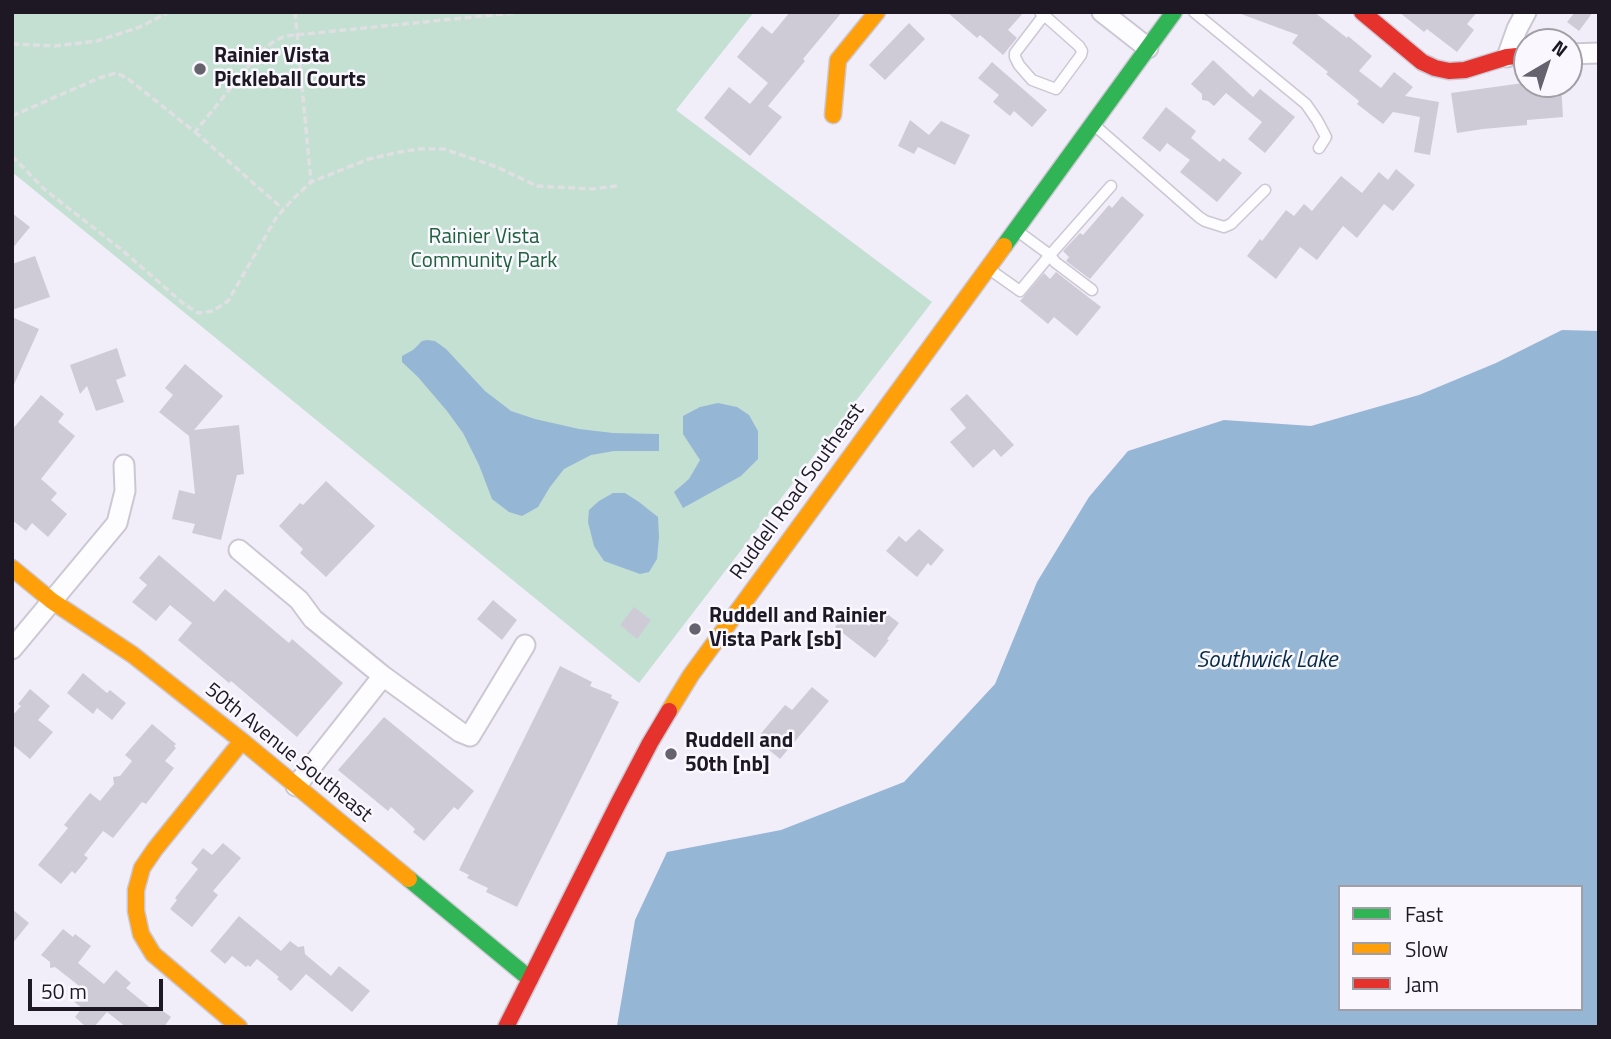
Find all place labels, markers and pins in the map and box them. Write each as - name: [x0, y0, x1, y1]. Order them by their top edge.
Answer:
- place label: Rainier Vista Pickleball Courts: [214, 44, 366, 94]
- marker: Rainier Vista Pickleball Courts: [192, 61, 208, 77]
- place label: Ruddell and Rainier Vista Park [sb]: [709, 604, 886, 654]
- marker: Ruddell and Rainier Vista Park [sb]: [687, 621, 703, 637]
- place label: Ruddell and 50th [nb]: [685, 729, 793, 779]
- marker: Ruddell and 50th [nb]: [663, 746, 679, 762]

